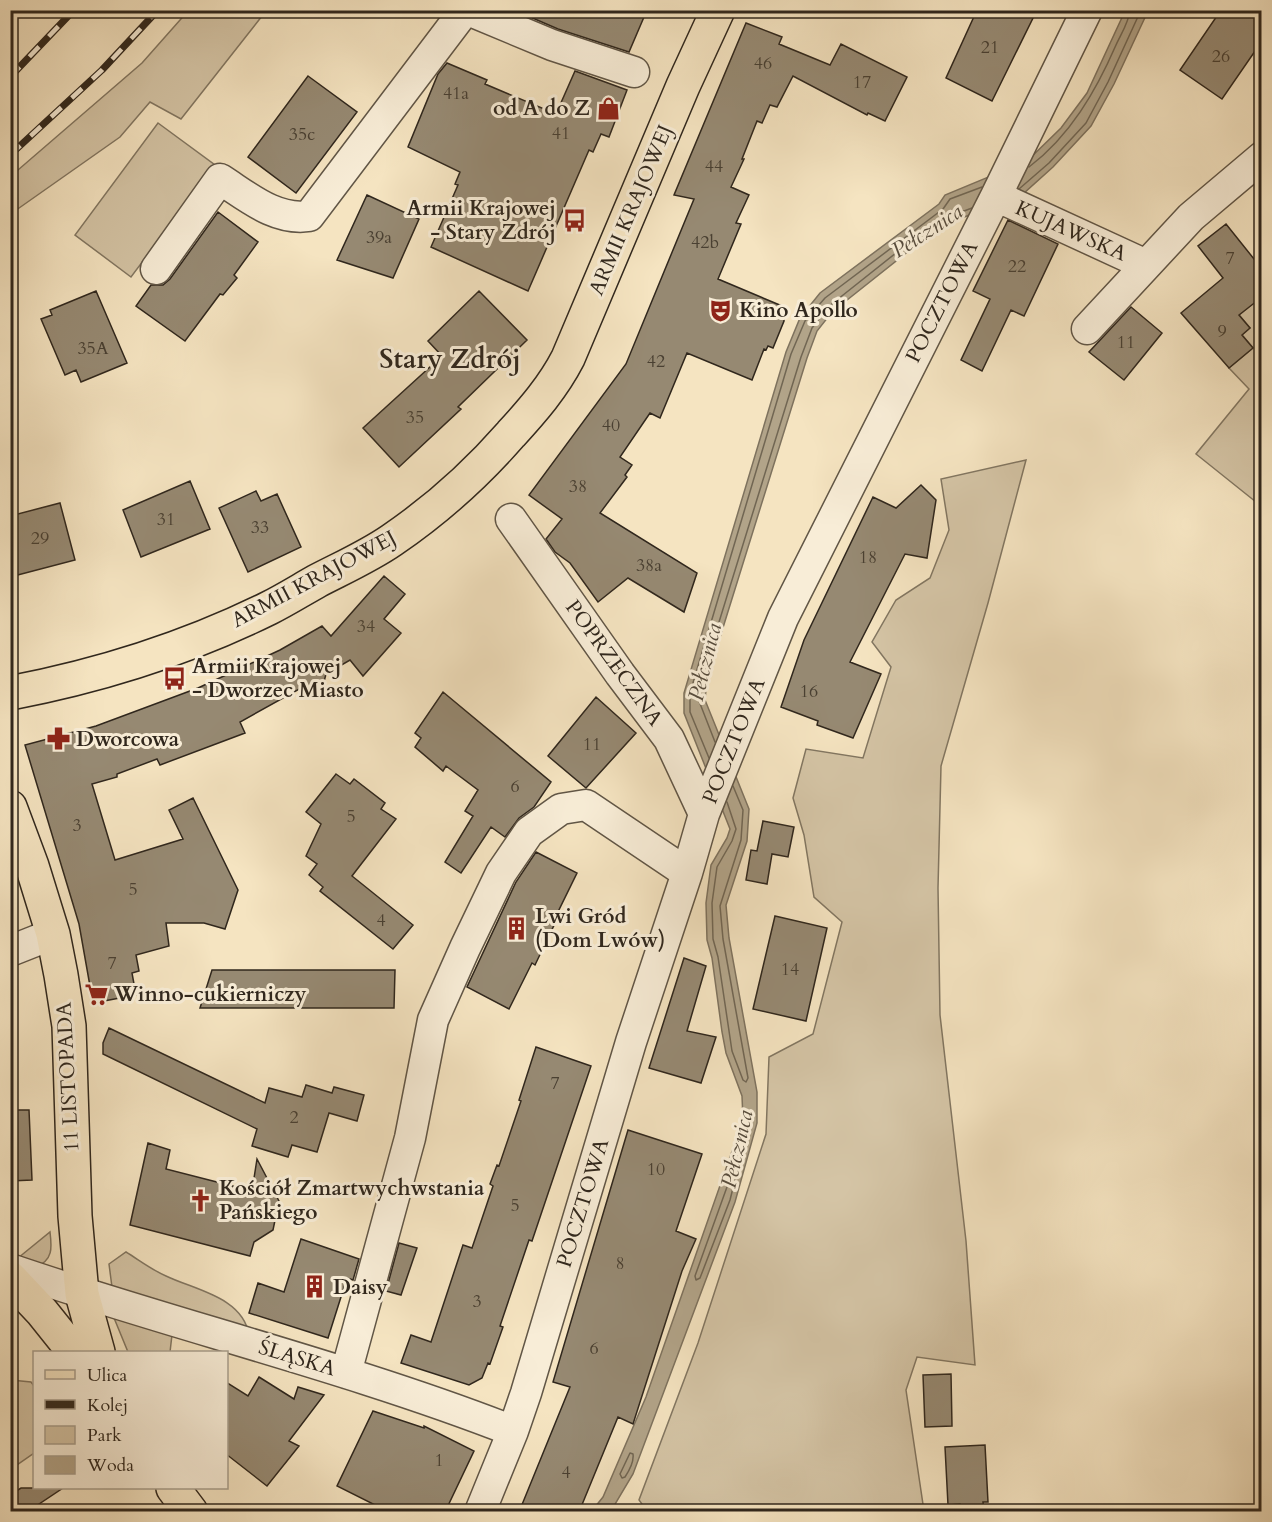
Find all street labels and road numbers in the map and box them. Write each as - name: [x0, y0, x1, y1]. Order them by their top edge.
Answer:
- street label: ARMII KRAJOWEJ: [582, 120, 680, 300]
- street label: KUJAWSKA: [1011, 194, 1131, 268]
- street label: POCZTOWA: [899, 236, 985, 368]
- street label: ARMII KRAJOWEJ: [226, 523, 402, 635]
- street label: POPRZECZNA: [558, 594, 670, 732]
- street label: POCZTOWA: [696, 674, 772, 808]
- street label: 11 LISTOPADA: [50, 1001, 86, 1153]
- street label: POCZTOWA: [550, 1135, 616, 1271]
- street label: ŚLĄSKA: [255, 1332, 339, 1383]

